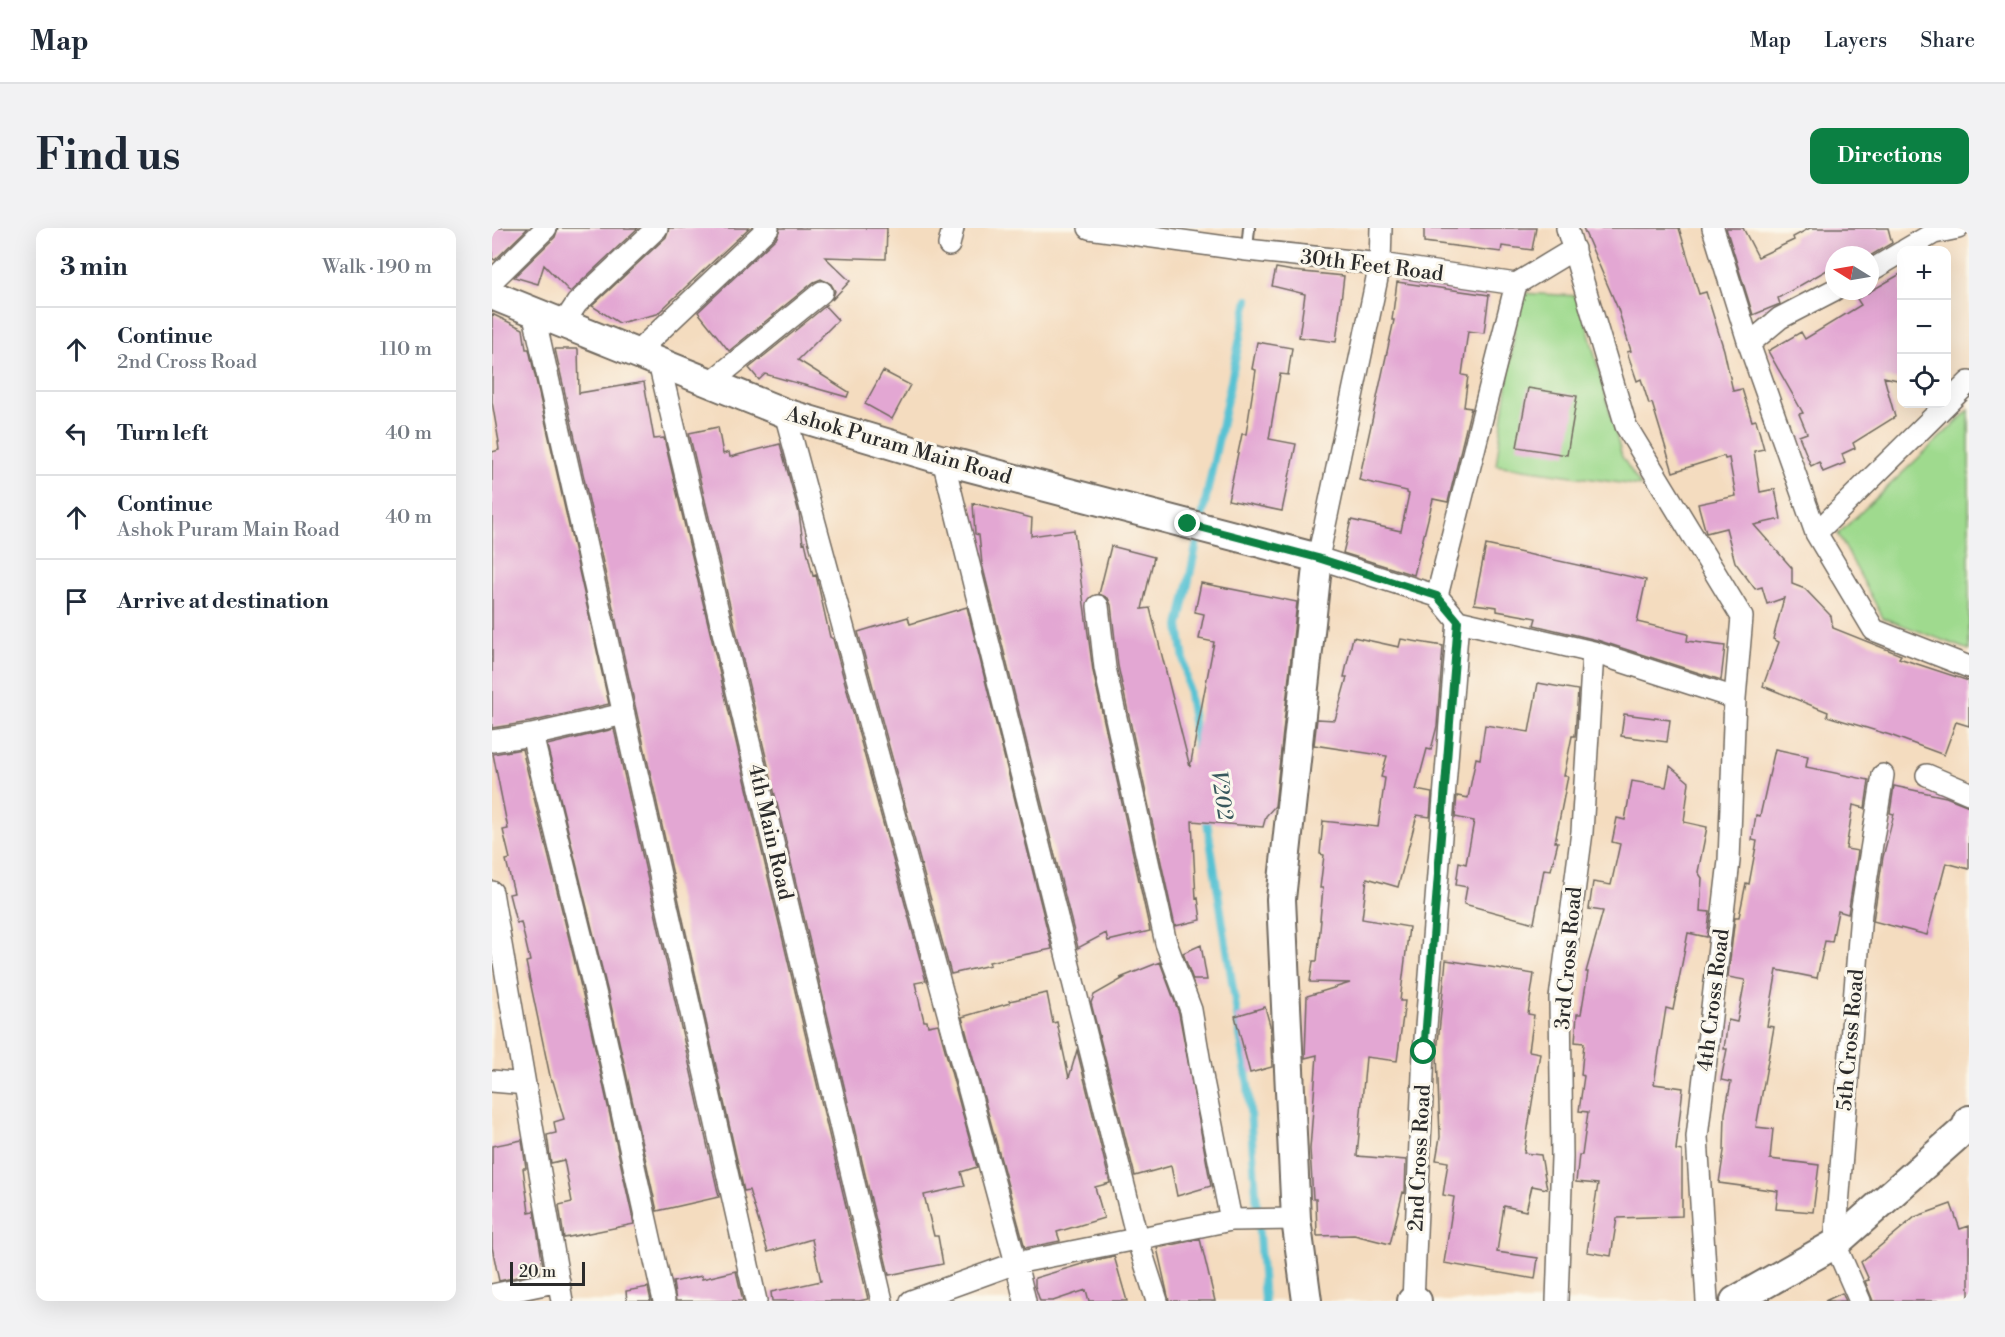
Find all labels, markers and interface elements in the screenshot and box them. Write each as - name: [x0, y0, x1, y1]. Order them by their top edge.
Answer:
- text: Map: [30, 24, 89, 59]
- text: Map: [1750, 28, 1791, 54]
- text: Layers: [1824, 28, 1887, 54]
- text: Share: [1920, 28, 1975, 54]
- button: Directions: [1810, 128, 1969, 184]
- text: Find us: [36, 130, 180, 183]
- street label: 30th Feet Road: [1299, 244, 1445, 288]
- north arrow: [1825, 246, 1879, 300]
- map controls: [1897, 246, 1951, 408]
- button: +: [1897, 246, 1951, 300]
- text: 3 min: [60, 251, 128, 283]
- text: Walk · 190 m: [322, 255, 432, 280]
- button: −: [1897, 300, 1951, 354]
- text: Continue: [117, 323, 213, 350]
- icon: ahead: [60, 333, 93, 366]
- text: 110 m: [380, 337, 432, 362]
- text: 2nd Cross Road: [117, 350, 257, 375]
- button: locate: [1897, 354, 1951, 408]
- street label: Ashok Puram Main Road: [782, 401, 1015, 491]
- icon: left: [60, 417, 93, 450]
- text: Turn left: [117, 420, 208, 447]
- text: 40 m: [385, 421, 432, 446]
- text: Continue: [117, 491, 213, 518]
- icon: ahead: [60, 501, 93, 534]
- text: 40 m: [385, 505, 432, 530]
- route end: [1174, 510, 1200, 536]
- text: Ashok Puram Main Road: [117, 518, 340, 543]
- icon: arrive: [60, 585, 93, 618]
- text: Arrive at destination: [117, 588, 329, 615]
- street label: 4th Main Road: [742, 762, 798, 903]
- water label: V202: [1204, 769, 1239, 823]
- street label: 3rd Cross Road: [1550, 886, 1588, 1031]
- street label: 4th Cross Road: [1692, 927, 1736, 1073]
- street label: 5th Cross Road: [1832, 968, 1870, 1112]
- route start: [1410, 1038, 1436, 1064]
- street label: 2nd Cross Road: [1403, 1084, 1437, 1232]
- scale bar: [510, 1259, 585, 1286]
- text: 20 m: [519, 1262, 556, 1282]

